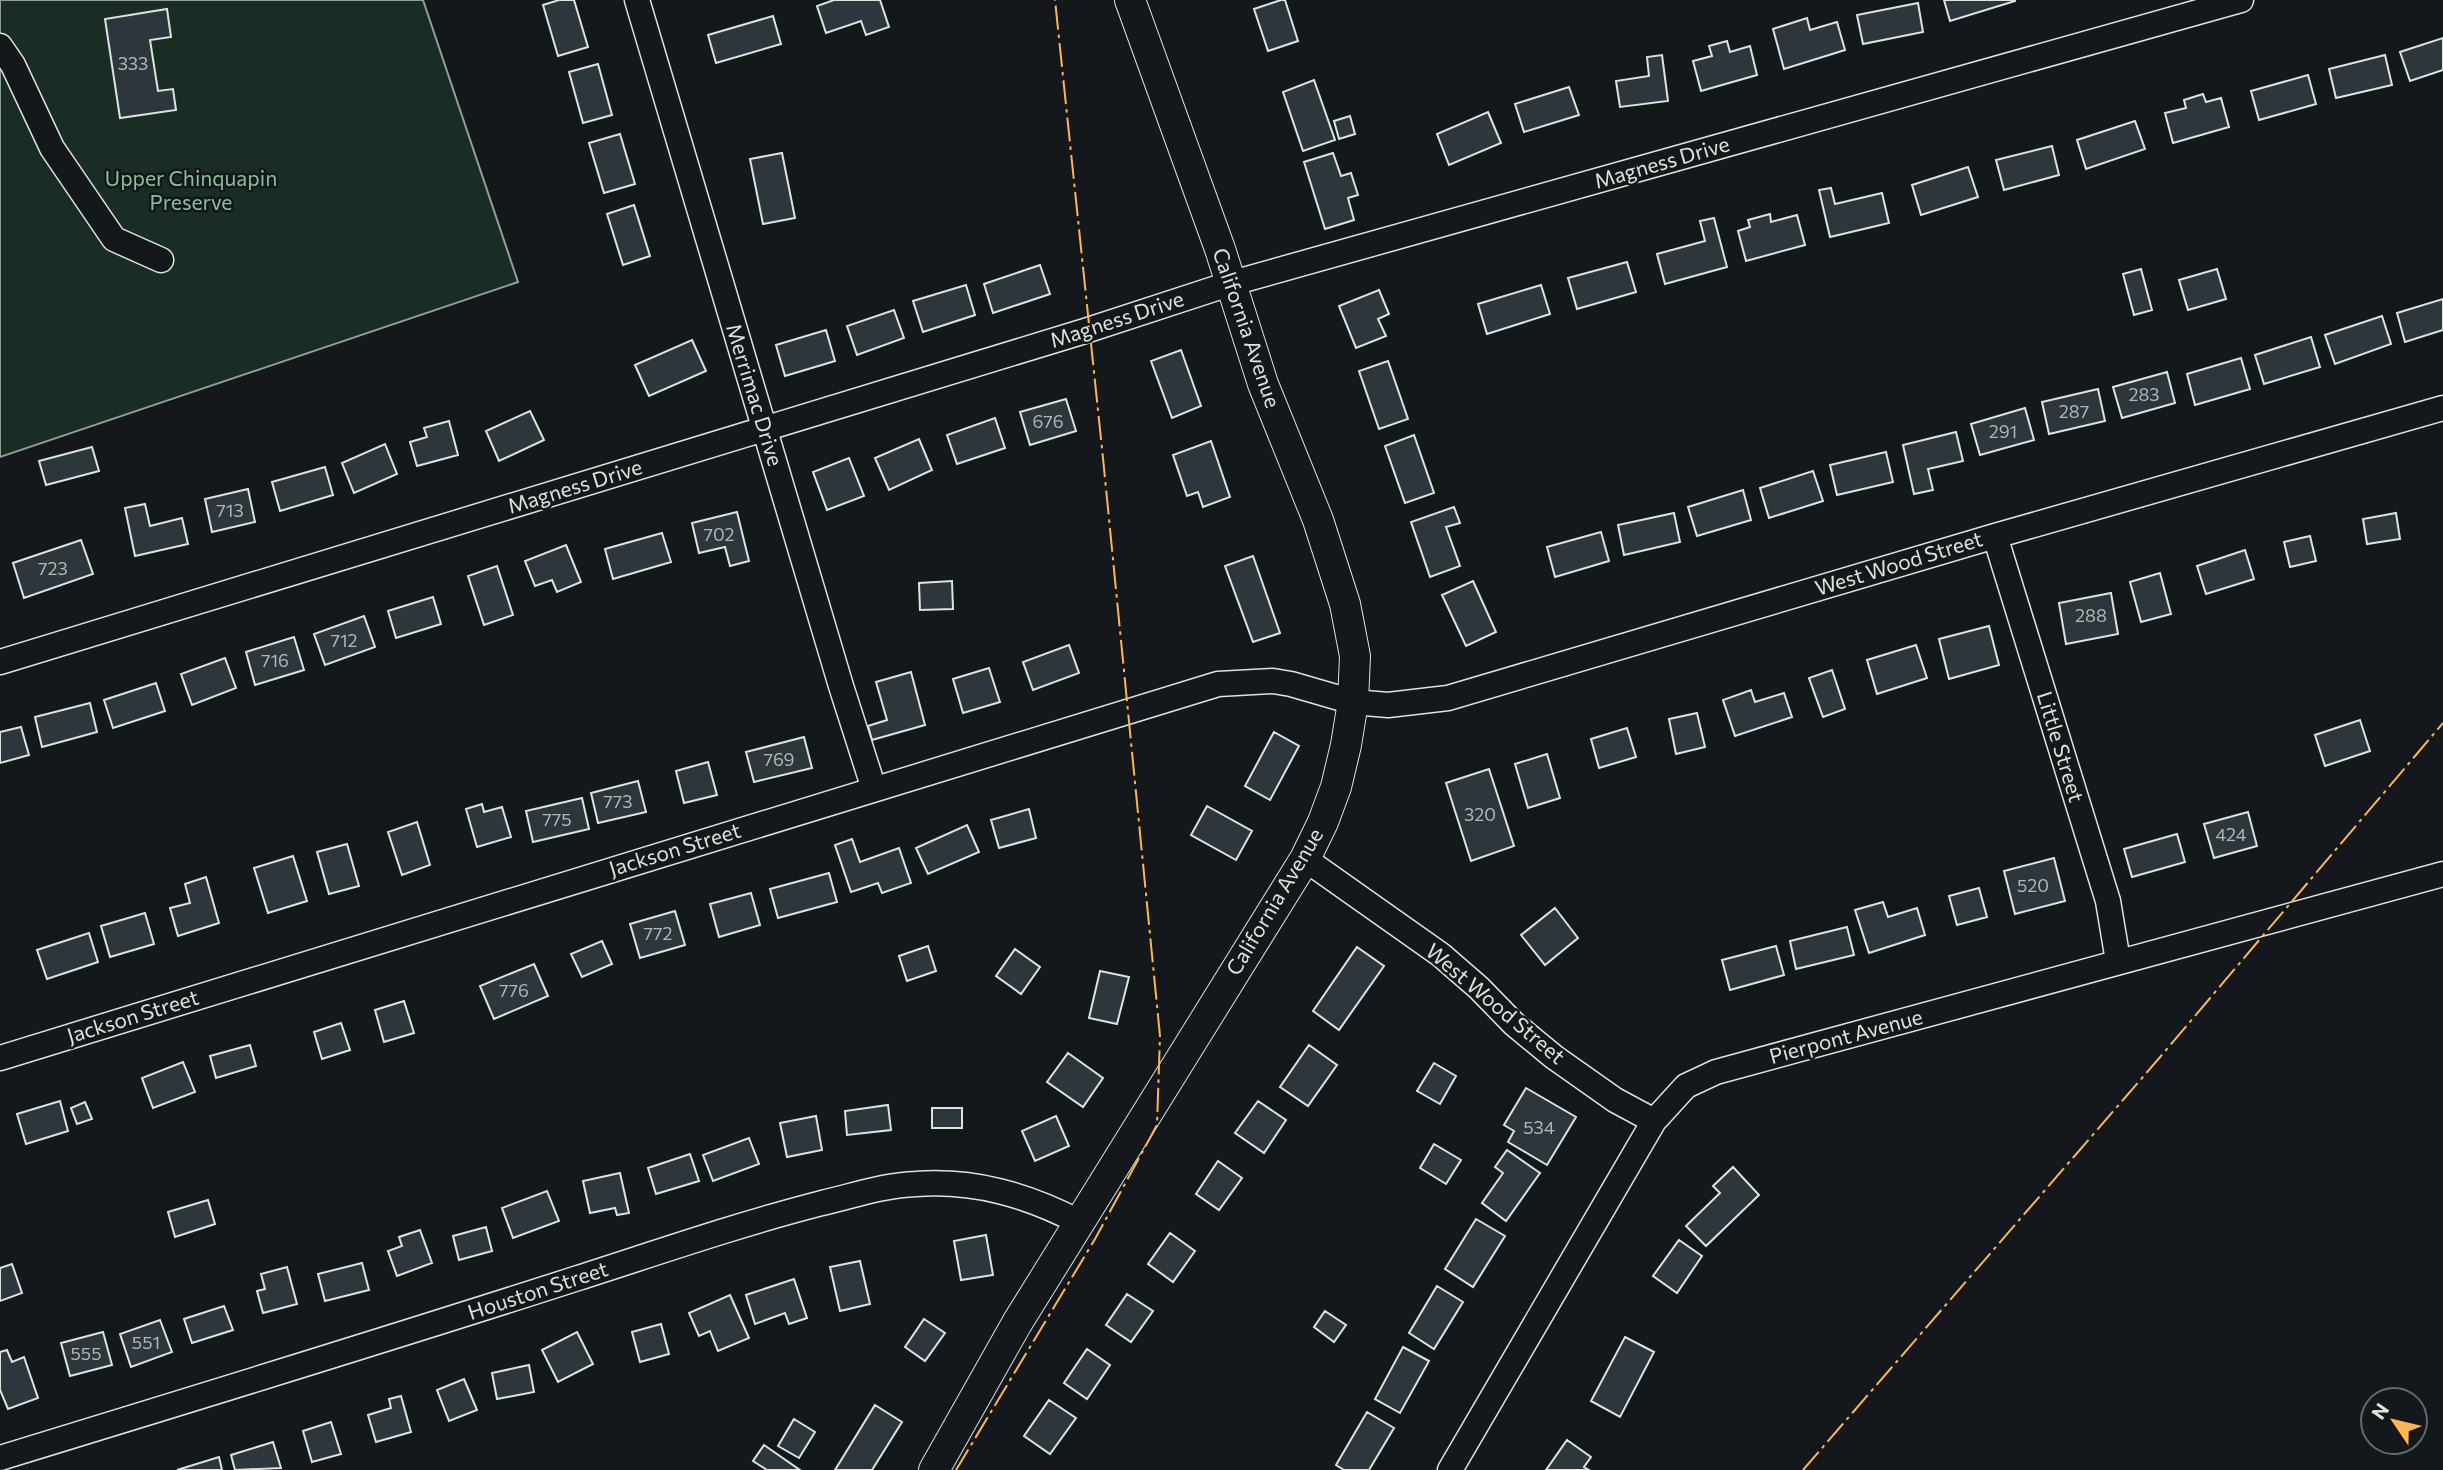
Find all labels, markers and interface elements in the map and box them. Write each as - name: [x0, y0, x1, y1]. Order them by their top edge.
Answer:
- house number: 333: [118, 52, 148, 74]
- street label: Magness Drive: [1591, 130, 1732, 193]
- park label: Upper Chinquapin Preserve: [105, 165, 277, 214]
- street label: California Avenue: [1208, 244, 1286, 411]
- street label: Magness Drive: [1046, 285, 1187, 352]
- street label: Merrimac Drive: [722, 320, 789, 469]
- house number: 283: [2128, 383, 2160, 405]
- house number: 287: [2059, 400, 2089, 422]
- house number: 676: [1032, 410, 1064, 432]
- house number: 291: [1989, 420, 2017, 442]
- street label: Magness Drive: [504, 453, 645, 518]
- house number: 713: [216, 499, 244, 521]
- house number: 702: [703, 523, 735, 545]
- street label: West Wood Street: [1812, 525, 1985, 600]
- house number: 723: [38, 557, 68, 579]
- house number: 288: [2075, 604, 2107, 626]
- house number: 712: [330, 629, 358, 651]
- house number: 716: [261, 649, 289, 671]
- street label: Little Street: [2033, 688, 2090, 805]
- house number: 769: [763, 748, 795, 770]
- house number: 773: [603, 790, 633, 812]
- house number: 320: [1464, 803, 1496, 825]
- house number: 775: [542, 808, 572, 830]
- street label: Jackson Street: [606, 817, 743, 880]
- street label: California Avenue: [1220, 823, 1328, 979]
- house number: 424: [2215, 823, 2247, 845]
- house number: 520: [2017, 874, 2049, 896]
- house number: 772: [644, 922, 673, 944]
- street label: West Wood Street: [1421, 937, 1571, 1068]
- house number: 776: [499, 979, 529, 1001]
- street label: Jackson Street: [64, 984, 201, 1047]
- street label: Pierpont Avenue: [1766, 1003, 1925, 1068]
- house number: 534: [1523, 1116, 1555, 1138]
- street label: Houston Street: [464, 1255, 611, 1324]
- house number: 551: [132, 1331, 160, 1353]
- house number: 555: [70, 1342, 102, 1364]
- north arrow: [2359, 1386, 2429, 1456]
- text: N: [2366, 1399, 2393, 1423]

